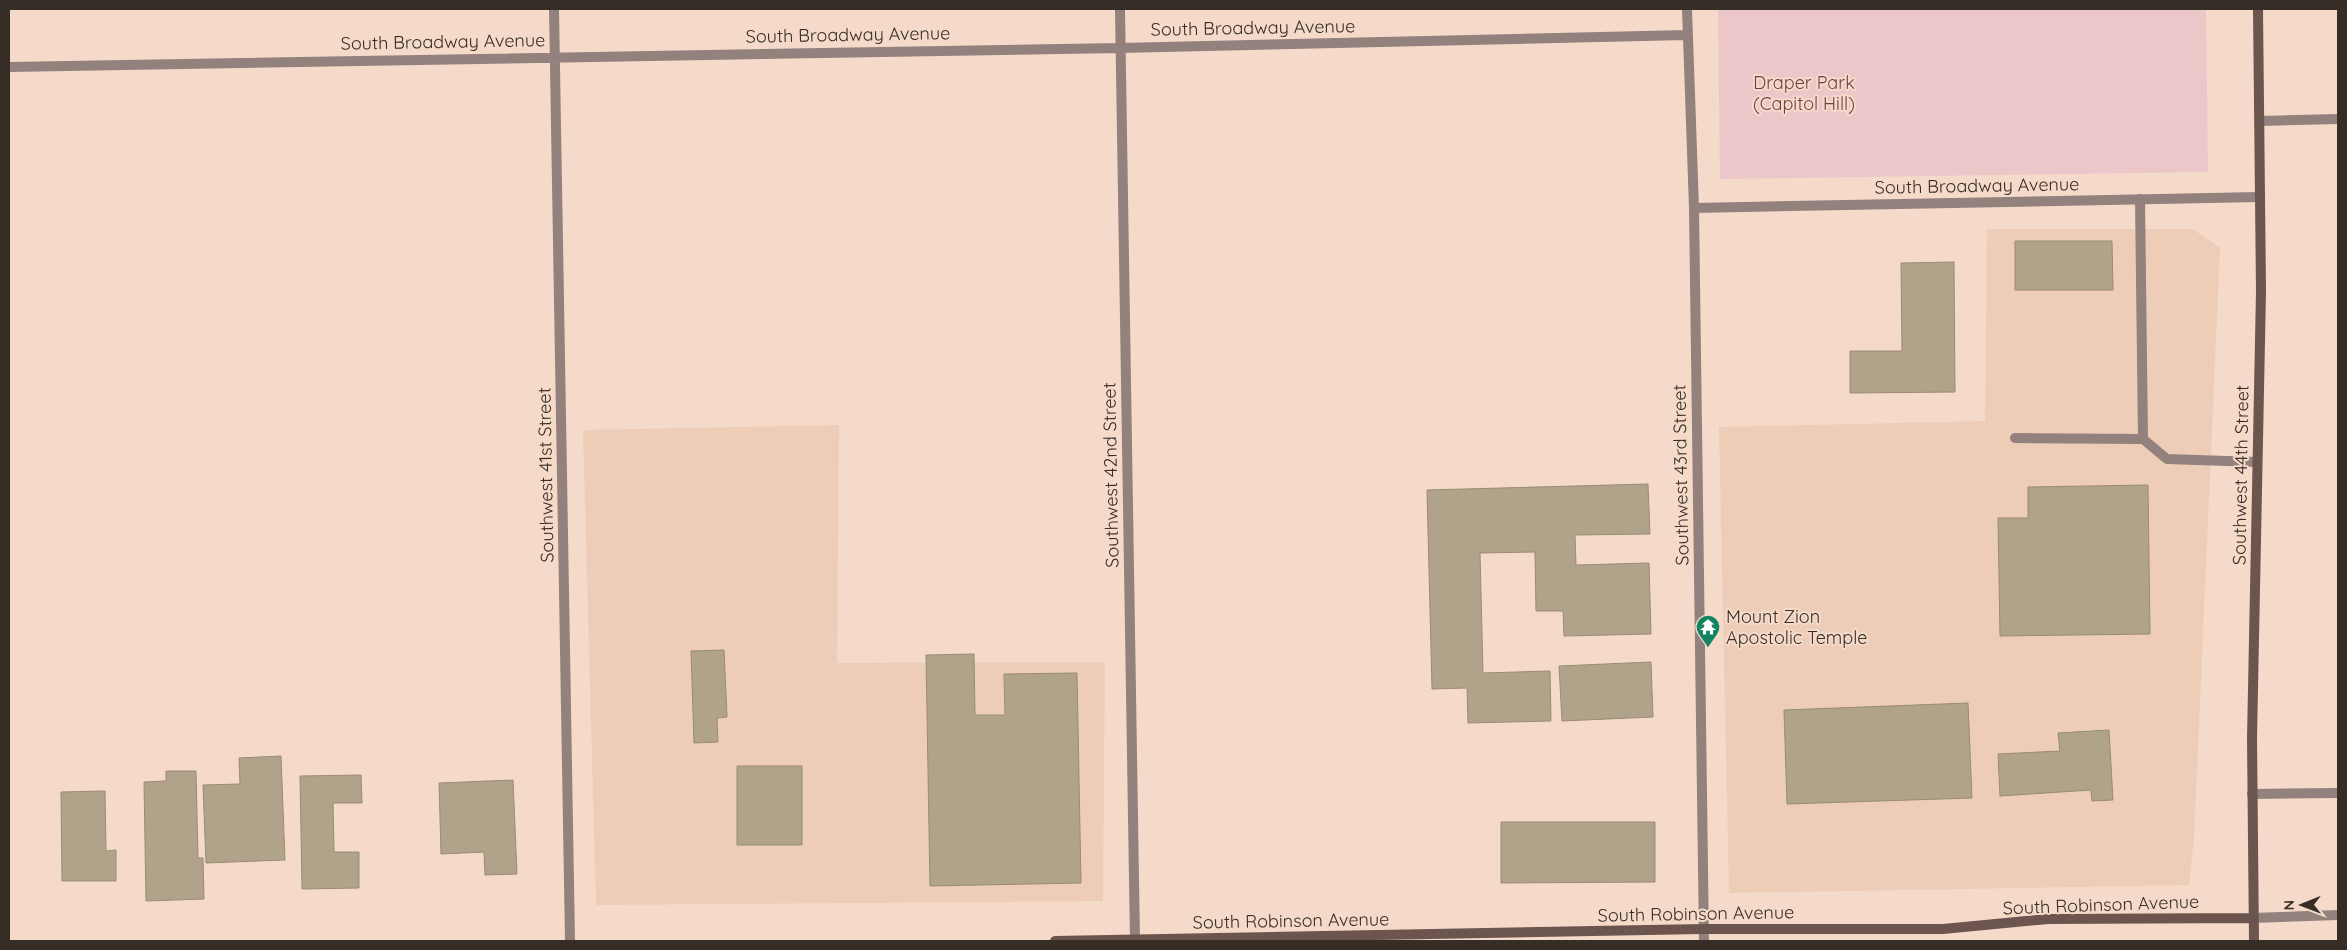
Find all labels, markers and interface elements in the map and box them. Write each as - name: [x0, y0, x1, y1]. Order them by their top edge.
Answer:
- street label: South Broadway Avenue: [1150, 14, 1355, 41]
- street label: South Broadway Avenue: [745, 21, 950, 48]
- street label: South Broadway Avenue: [340, 28, 545, 55]
- park label: Draper Park (Capitol Hill): [1753, 71, 1855, 115]
- street label: South Broadway Avenue: [1874, 172, 2079, 199]
- street label: Southwest 42nd Street: [1097, 382, 1124, 568]
- street label: Southwest 43rd Street: [1667, 384, 1694, 566]
- street label: Southwest 44th Street: [2227, 385, 2254, 565]
- street label: Southwest 41st Street: [532, 387, 559, 563]
- place label: Mount Zion Apostolic Temple: [1726, 605, 1867, 649]
- temple icon: Mount Zion Apostolic Temple: [1695, 614, 1721, 648]
- north arrow: [2277, 880, 2327, 930]
- street label: South Robinson Avenue: [2002, 890, 2200, 919]
- street label: South Robinson Avenue: [1597, 900, 1795, 927]
- text: N: [2280, 900, 2298, 911]
- street label: South Robinson Avenue: [1192, 907, 1390, 934]

